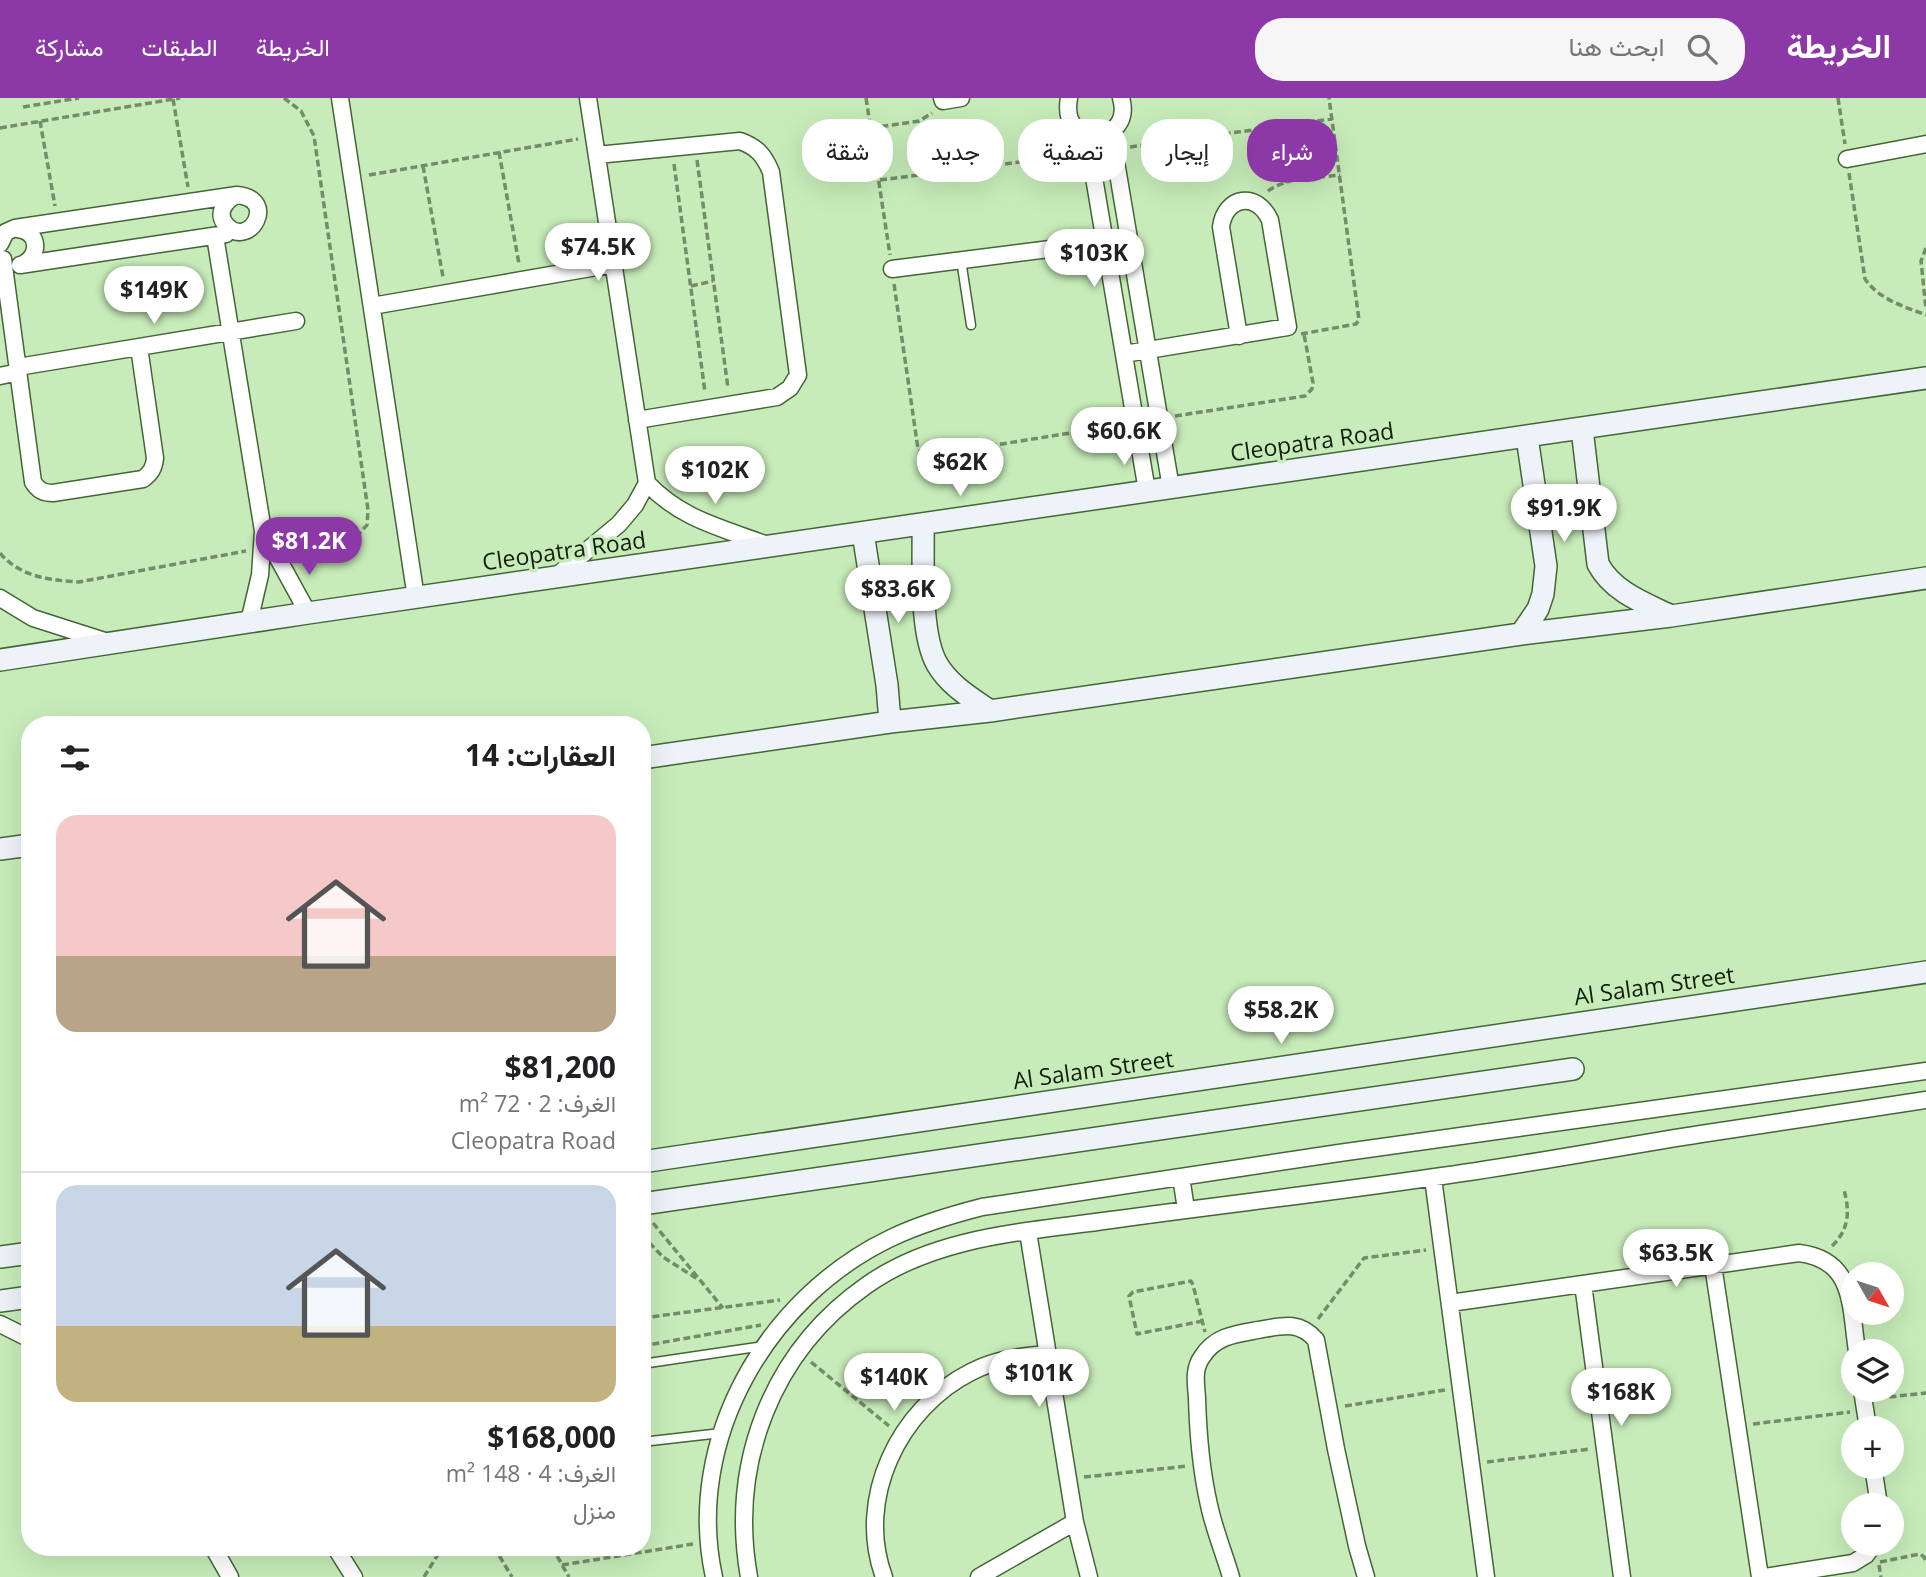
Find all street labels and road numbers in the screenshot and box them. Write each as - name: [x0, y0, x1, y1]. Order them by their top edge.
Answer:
- street label: Cleopatra Road: [1228, 414, 1396, 468]
- street label: Cleopatra Road: [480, 523, 648, 577]
- street label: Al Salam Street: [1572, 958, 1736, 1012]
- street label: Al Salam Street: [1011, 1042, 1175, 1096]

